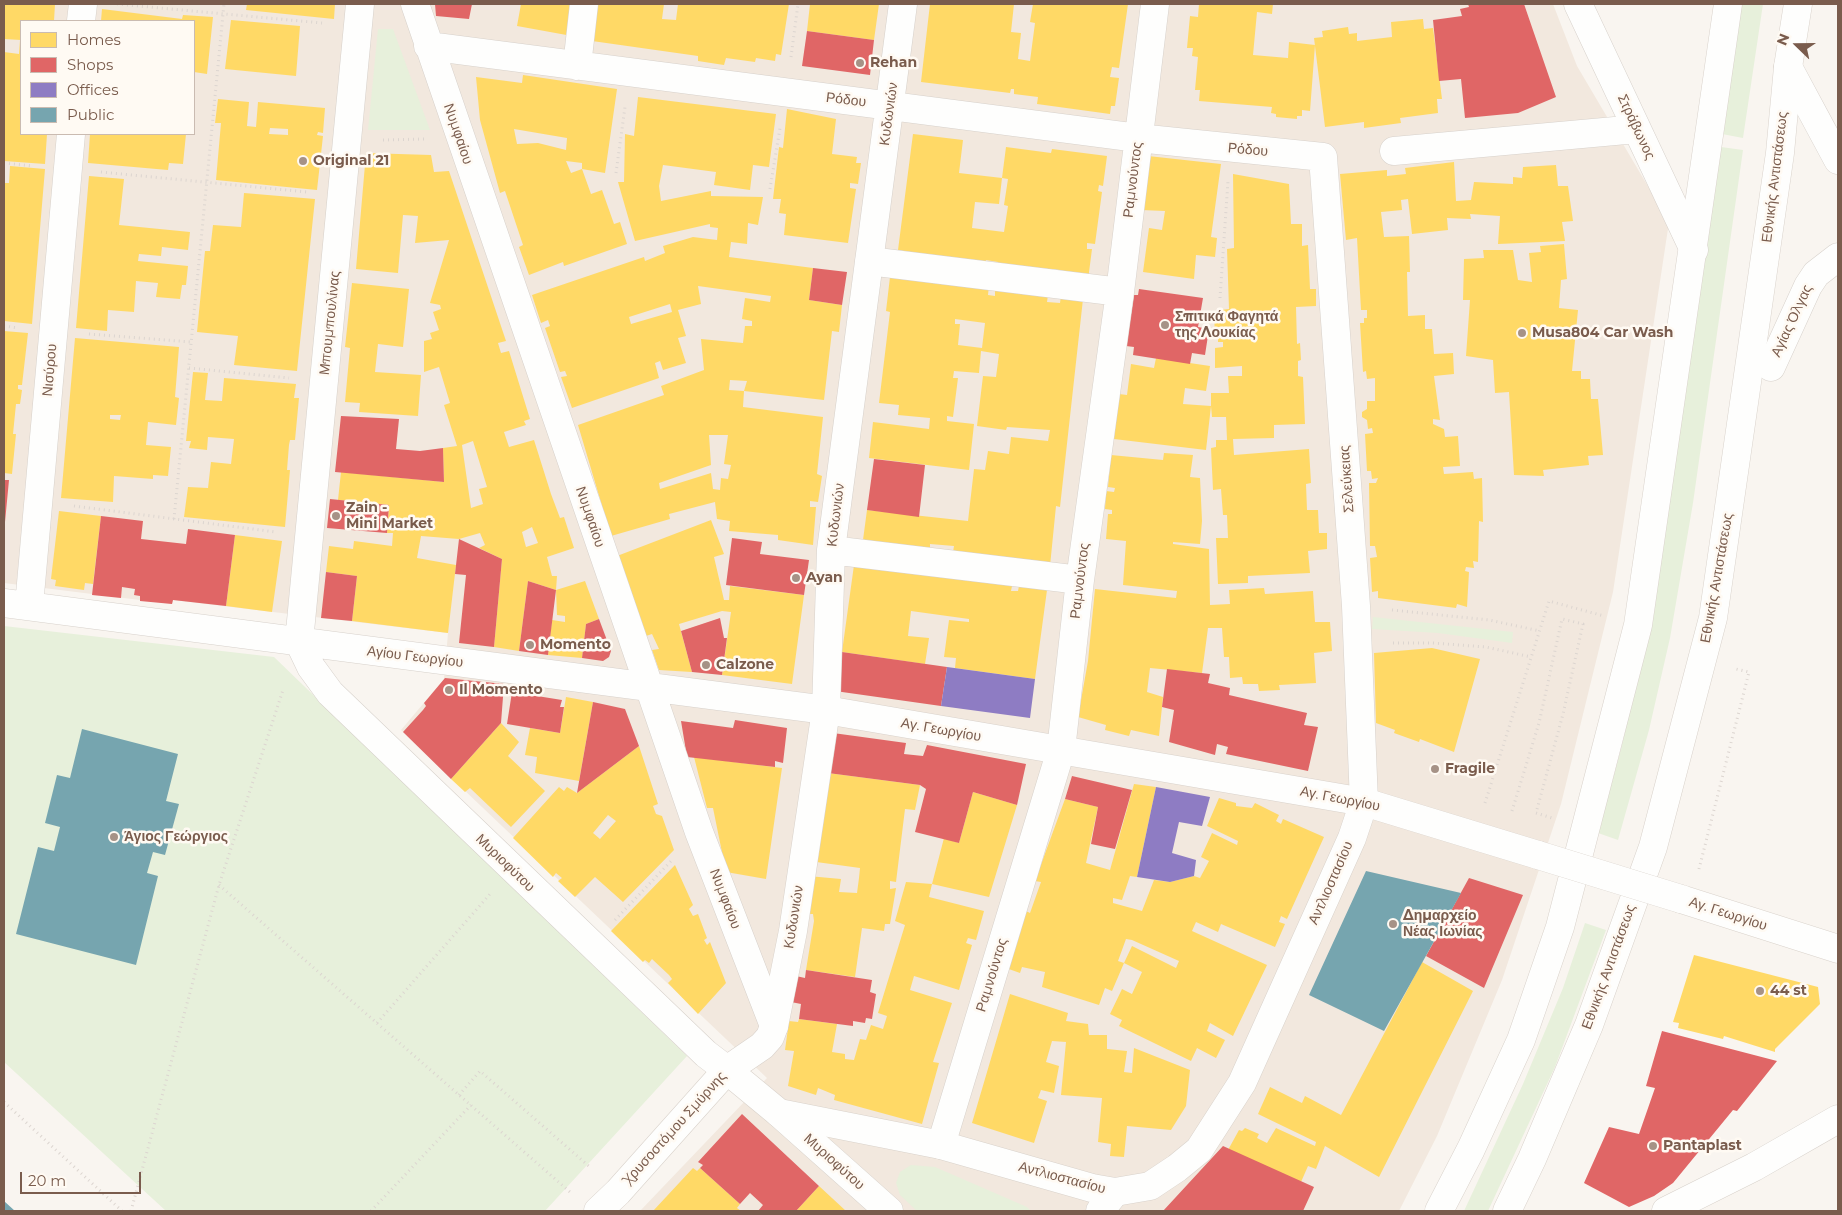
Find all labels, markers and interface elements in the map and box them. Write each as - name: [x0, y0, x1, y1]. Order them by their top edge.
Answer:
- legend: [20, 20, 195, 135]
- north arrow: [1772, 20, 1822, 70]
- text: Homes: [67, 30, 121, 49]
- text: N: [1773, 31, 1794, 48]
- text: Shops: [67, 55, 113, 74]
- place label: Rehan: [870, 55, 917, 71]
- marker: Rehan: [854, 57, 866, 69]
- text: Offices: [67, 80, 119, 99]
- street label: Κυδωνιών: [876, 81, 902, 147]
- street label: Ρόδου: [825, 89, 867, 111]
- street label: Στράβωνος: [1614, 92, 1658, 162]
- street label: Νυμφαίου: [440, 101, 476, 167]
- text: Public: [67, 105, 115, 124]
- street label: Εθνικής Αντιστάσεως: [1759, 111, 1791, 243]
- street label: Ρόδου: [1227, 140, 1269, 160]
- street label: Ραμνούντος: [1120, 141, 1146, 219]
- place label: Original 21: [313, 153, 389, 169]
- marker: Original 21: [297, 155, 309, 167]
- street label: Μπουμπουλίνας: [316, 270, 344, 376]
- street label: Αγίας Όλγας: [1768, 282, 1816, 360]
- place label: Σπιτικά Φαγητά της Λουκίας: [1175, 309, 1278, 342]
- marker: Σπιτικά Φαγητά της Λουκίας: [1159, 319, 1171, 331]
- place label: Musa804 Car Wash: [1532, 325, 1673, 341]
- marker: Musa804 Car Wash: [1516, 327, 1528, 339]
- street label: Νισύρου: [39, 343, 61, 397]
- street label: Σελεύκειας: [1336, 445, 1358, 513]
- street label: Κυδωνιών: [824, 482, 848, 548]
- street label: Νυμφαίου: [572, 484, 608, 550]
- place label: Zain - Mini Market: [346, 500, 433, 532]
- marker: Zain - Mini Market: [330, 510, 342, 522]
- street label: Εθνικής Αντιστάσεως: [1697, 512, 1737, 644]
- street label: Ραμνούντος: [1067, 542, 1093, 620]
- place label: Ayan: [806, 570, 843, 586]
- marker: Ayan: [790, 572, 802, 584]
- place label: Momento: [540, 637, 611, 653]
- marker: Momento: [524, 639, 536, 651]
- street label: Αγίου Γεωργίου: [366, 643, 464, 671]
- place label: Calzone: [716, 657, 774, 673]
- marker: Calzone: [700, 659, 712, 671]
- place label: Il Momento: [459, 682, 543, 698]
- marker: Il Momento: [443, 684, 455, 696]
- street label: Αγ. Γεωργίου: [900, 715, 982, 745]
- place label: Fragile: [1445, 761, 1495, 777]
- marker: Fragile: [1429, 763, 1441, 775]
- street label: Αγ. Γεωργίου: [1299, 783, 1381, 815]
- place label: Άγιος Γεώργιος: [124, 829, 228, 845]
- marker: Άγιος Γεώργιος: [108, 831, 120, 843]
- street label: Μυριοφύτου: [472, 831, 538, 895]
- street label: Αντλιοστασίου: [1305, 839, 1357, 927]
- street label: Νυμφαίου: [706, 867, 744, 931]
- street label: Κυδωνιών: [781, 884, 807, 950]
- street label: Αγ. Γεωργίου: [1687, 893, 1769, 935]
- street label: Εθνικής Αντιστάσεως: [1579, 902, 1639, 1032]
- place label: Δημαρχείο Νέας Ιωνίας: [1403, 908, 1483, 940]
- marker: Δημαρχείο Νέας Ιωνίας: [1387, 918, 1399, 930]
- street label: Ραμνούντος: [973, 936, 1011, 1014]
- place label: 44 st: [1770, 983, 1807, 999]
- marker: 44 st: [1754, 985, 1766, 997]
- street label: Χρυσοστόμου Σμύρνης: [620, 1068, 730, 1188]
- street label: Μυριοφύτου: [800, 1130, 868, 1194]
- place label: Pantaplast: [1663, 1138, 1742, 1154]
- marker: Pantaplast: [1647, 1140, 1659, 1152]
- street label: Αντλιοστασίου: [1017, 1158, 1107, 1198]
- scale bar: [22, 1162, 144, 1194]
- text: 20 m: [28, 1171, 66, 1190]

